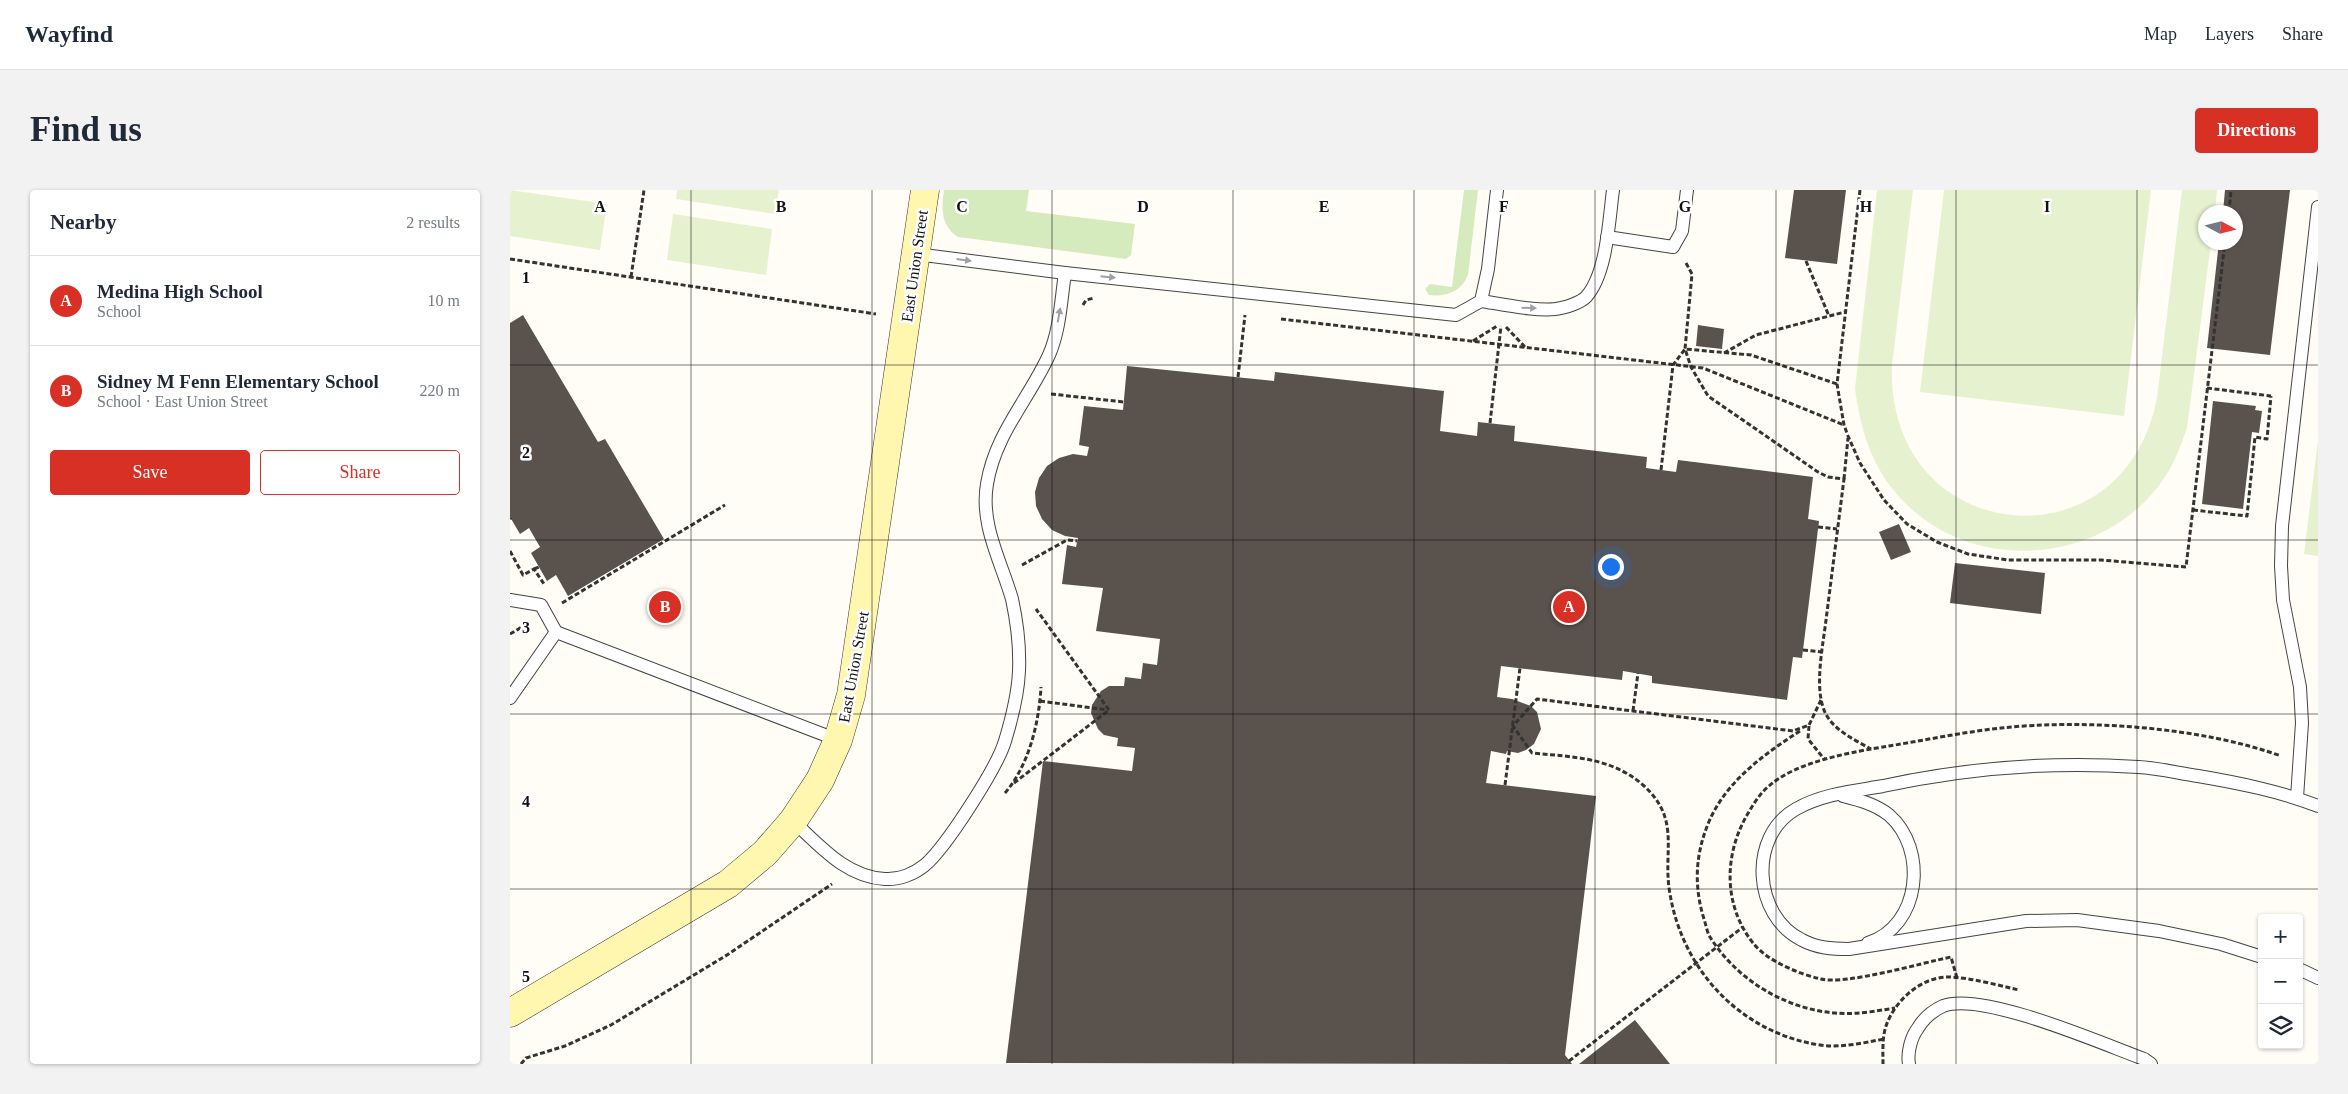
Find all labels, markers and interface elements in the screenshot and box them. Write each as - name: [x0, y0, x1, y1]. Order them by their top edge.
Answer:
- text: Wayfind: [25, 21, 113, 47]
- text: Map: [2144, 24, 2177, 44]
- text: Layers: [2205, 24, 2254, 44]
- text: Share: [2282, 24, 2323, 44]
- button: Directions: [2195, 108, 2318, 153]
- text: Find us: [30, 110, 142, 149]
- text: A: [594, 198, 606, 215]
- text: B: [776, 198, 787, 215]
- text: C: [956, 198, 968, 215]
- text: D: [1137, 198, 1149, 215]
- text: E: [1319, 198, 1329, 215]
- text: F: [1499, 198, 1509, 215]
- text: G: [1679, 198, 1692, 215]
- text: H: [1860, 198, 1873, 215]
- text: I: [2044, 198, 2050, 215]
- north arrow: [2198, 205, 2243, 250]
- street label: East Union Street: [898, 208, 931, 323]
- text: Nearby: [50, 210, 117, 234]
- text: 2 results: [406, 214, 460, 231]
- one-way arrow: [956, 256, 972, 264]
- text: 1: [522, 269, 530, 286]
- one-way arrow: [1100, 273, 1116, 281]
- text: Medina High School: [97, 281, 263, 302]
- text: A: [60, 292, 72, 309]
- text: 10 m: [428, 292, 460, 309]
- text: School: [97, 303, 141, 320]
- one-way arrow: [1521, 304, 1537, 312]
- one-way arrow: [1055, 306, 1063, 322]
- text: Sidney M Fenn Elementary School: [97, 371, 379, 392]
- text: B: [61, 382, 71, 399]
- text: 220 m: [420, 382, 460, 399]
- text: School · East Union Street: [97, 393, 268, 410]
- text: 2: [522, 444, 530, 461]
- button: Save: [50, 450, 250, 495]
- button: Share: [260, 450, 460, 495]
- your location: [1598, 554, 1624, 580]
- pin: B: [649, 588, 681, 626]
- pin: A: [1553, 588, 1585, 626]
- street label: East Union Street: [835, 609, 872, 724]
- text: 3: [522, 619, 530, 636]
- text: 4: [522, 793, 530, 810]
- map controls: [2258, 914, 2303, 1049]
- button: +: [2258, 914, 2303, 959]
- button: −: [2258, 959, 2303, 1004]
- text: 5: [522, 968, 530, 985]
- button: layers: [2258, 1004, 2303, 1049]

